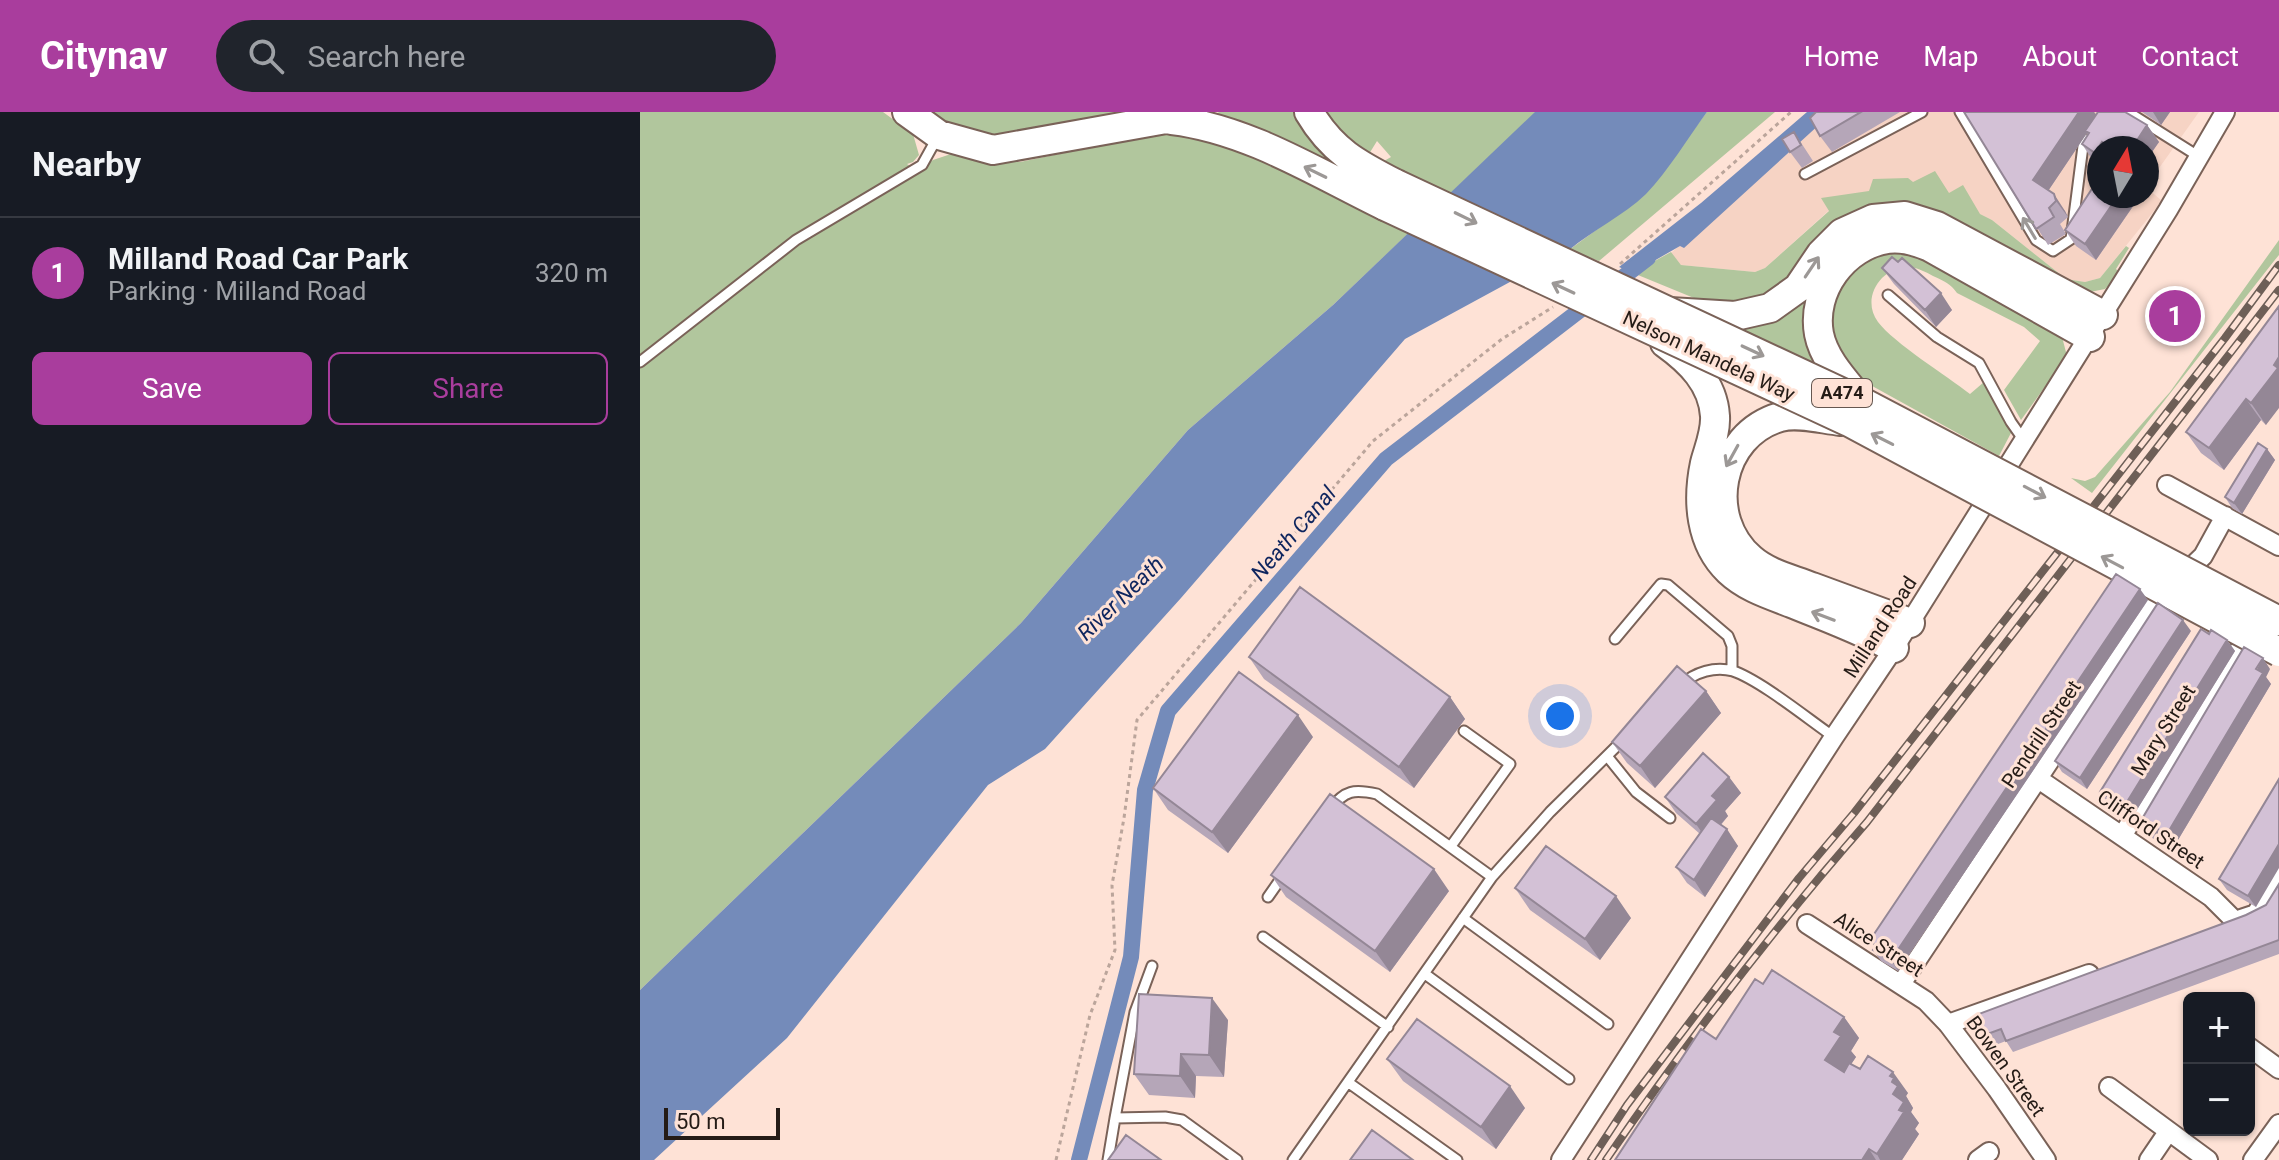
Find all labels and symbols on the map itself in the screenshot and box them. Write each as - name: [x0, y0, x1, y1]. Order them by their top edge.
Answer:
- north arrow: [2087, 136, 2159, 208]
- one-way arrow: [1303, 164, 1327, 179]
- one-way arrow: [1454, 211, 1478, 226]
- one-way arrow: [2020, 217, 2036, 240]
- one-way arrow: [1804, 257, 1820, 279]
- one-way arrow: [1551, 280, 1575, 295]
- pin: 1: [2149, 286, 2201, 346]
- street label: Nelson Mandela Way: [1619, 306, 1799, 407]
- one-way arrow: [1740, 344, 1764, 359]
- road number: A474: [1812, 379, 1872, 407]
- one-way arrow: [1871, 431, 1895, 446]
- one-way arrow: [1724, 444, 1740, 467]
- water label: Neath Canal: [1246, 481, 1342, 585]
- one-way arrow: [2023, 485, 2046, 501]
- water label: River Neath: [1072, 551, 1168, 645]
- one-way arrow: [2100, 553, 2124, 569]
- street label: Milland Road: [1838, 572, 1922, 682]
- one-way arrow: [1811, 608, 1836, 622]
- street label: Pendrill Street: [1996, 676, 2086, 792]
- street label: Mary Street: [2126, 680, 2200, 780]
- your location: [1540, 696, 1580, 736]
- street label: Clifford Street: [2093, 784, 2209, 874]
- street label: Alice Street: [1830, 906, 1928, 982]
- street label: Bowen Street: [1962, 1011, 2050, 1121]
- scale bar: [664, 1104, 780, 1140]

